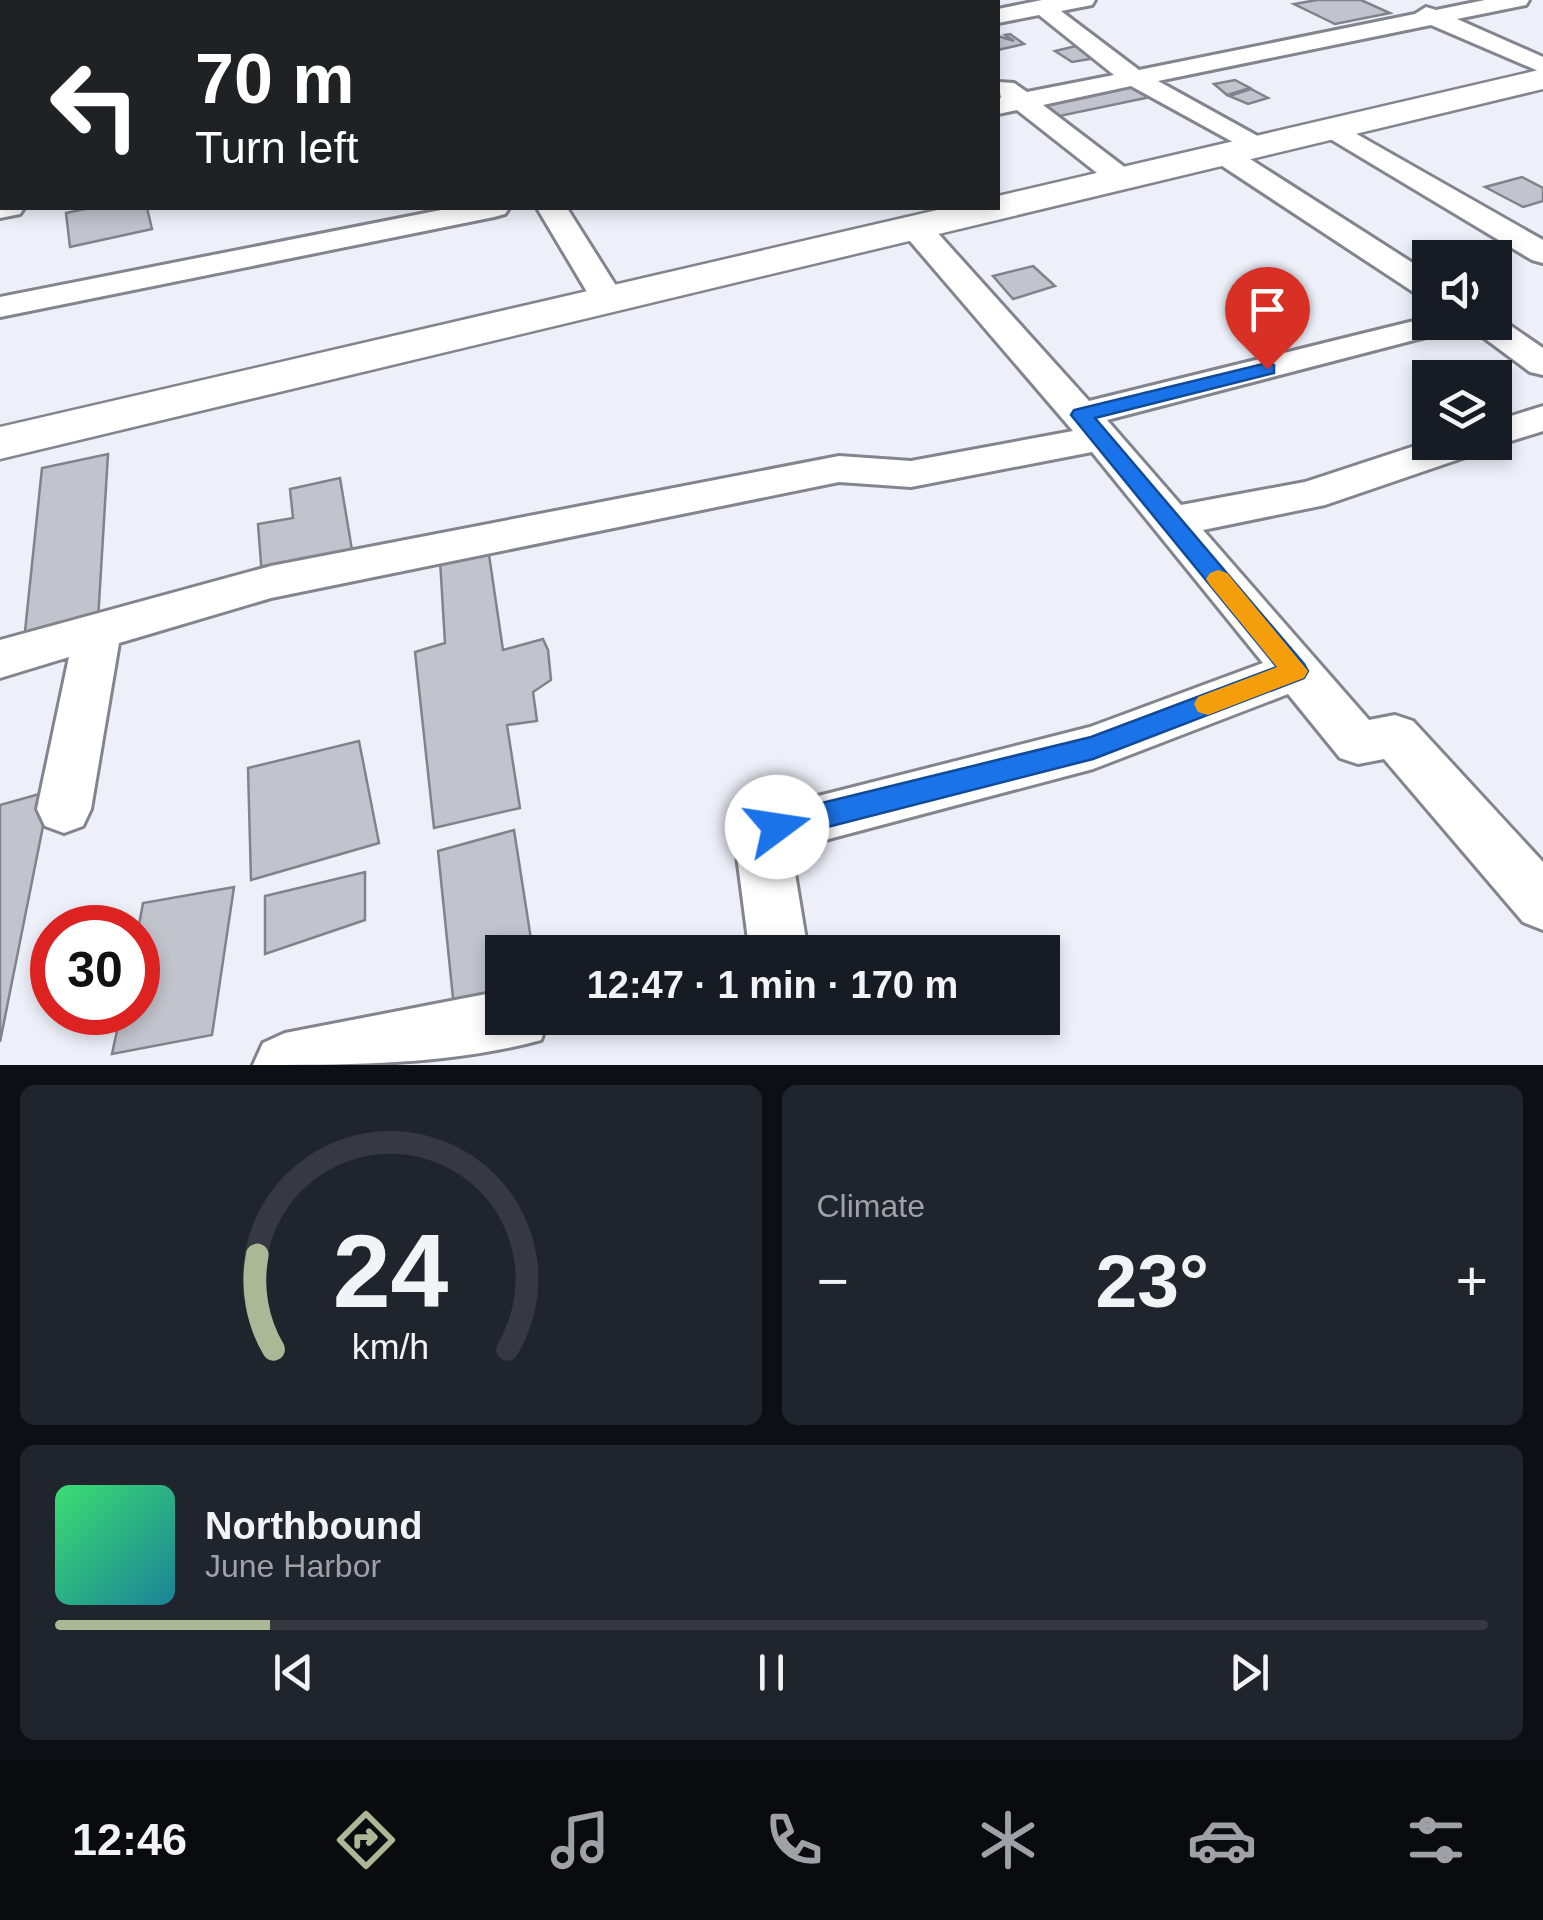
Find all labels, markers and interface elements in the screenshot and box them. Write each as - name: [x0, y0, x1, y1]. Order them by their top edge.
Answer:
- icon: left: [30, 40, 160, 170]
- text: 70 m: [195, 40, 355, 118]
- text: Turn left: [195, 122, 358, 173]
- map controls: [1412, 240, 1512, 460]
- button: sound: [1412, 240, 1512, 340]
- pin: [1225, 267, 1310, 370]
- icon: arrive: [1240, 282, 1295, 337]
- button: layers: [1412, 360, 1512, 460]
- position arrow: [725, 775, 829, 879]
- speed limit sign: 30: [30, 905, 160, 1035]
- text: 12:47 · 1 min · 170 m: [587, 964, 958, 1006]
- text: Climate: [817, 1188, 925, 1224]
- text: 24: [333, 1213, 449, 1329]
- text: 23°: [1096, 1239, 1209, 1323]
- text: −: [817, 1250, 849, 1312]
- text: +: [1456, 1250, 1488, 1312]
- text: km/h: [352, 1327, 429, 1367]
- text: Northbound: [205, 1505, 422, 1547]
- text: June Harbor: [205, 1548, 381, 1584]
- icon: previous: [266, 1645, 321, 1700]
- icon: pause: [744, 1645, 799, 1700]
- icon: next: [1222, 1645, 1277, 1700]
- icon: directions: [331, 1805, 401, 1875]
- icon: music: [545, 1805, 615, 1875]
- icon: phone: [759, 1805, 829, 1875]
- icon: climate: [973, 1805, 1043, 1875]
- icon: car: [1187, 1805, 1257, 1875]
- icon: filters: [1401, 1805, 1471, 1875]
- text: 12:46: [72, 1814, 187, 1865]

